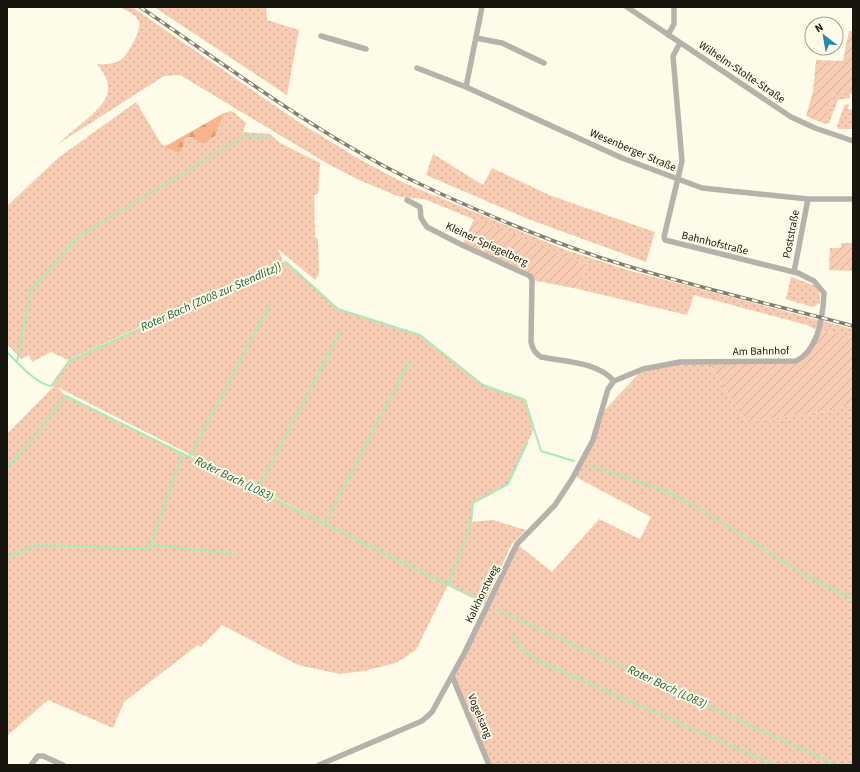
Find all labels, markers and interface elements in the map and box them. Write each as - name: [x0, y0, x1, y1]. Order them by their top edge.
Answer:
- north arrow: [804, 16, 844, 56]
- text: N: [812, 20, 826, 36]
- street label: Wilhelm-Stolte-Straße: [696, 37, 789, 107]
- street label: Wesenberger Straße: [587, 125, 679, 175]
- street label: Poststraße: [779, 208, 803, 259]
- street label: Kleiner Spiegelberg: [443, 218, 531, 270]
- street label: Bahnhofstraße: [680, 227, 750, 259]
- water label: Roter Bach (Z008 zur Stendlitz)): [138, 258, 284, 336]
- street label: Am Bahnhof: [733, 343, 790, 359]
- water label: Roter Bach (L083): [192, 453, 276, 505]
- street label: Kalkhorstweg: [462, 562, 503, 625]
- water label: Roter Bach (L083): [625, 661, 709, 713]
- street label: Vogelsang: [464, 692, 496, 741]

